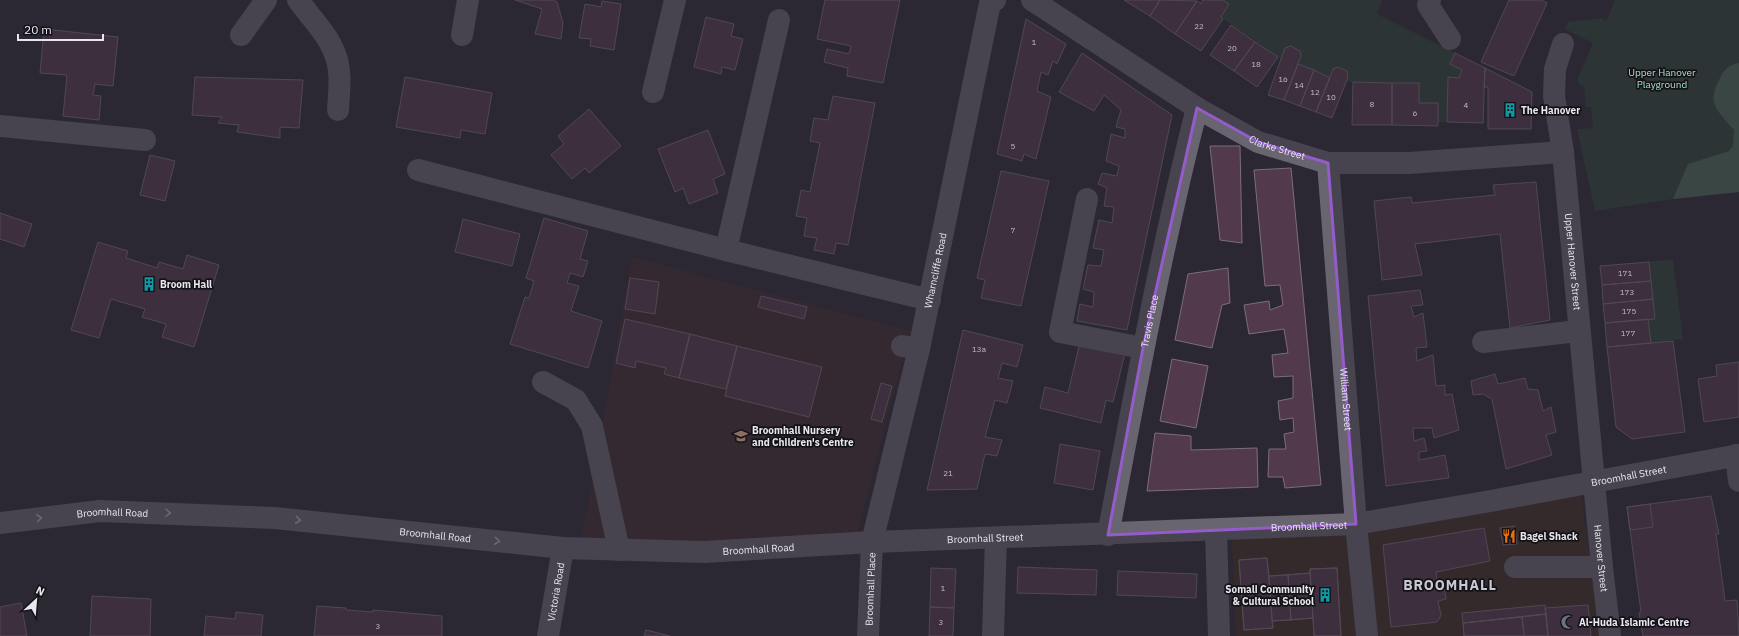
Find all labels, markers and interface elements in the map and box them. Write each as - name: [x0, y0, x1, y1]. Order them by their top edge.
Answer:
- scale bar: [18, 16, 103, 42]
- house number: 22: [1194, 21, 1204, 31]
- text: 20 m: [24, 22, 52, 37]
- house number: 1: [1032, 37, 1037, 47]
- house number: 20: [1227, 43, 1237, 53]
- house number: 18: [1251, 59, 1261, 69]
- park label: Upper Hanover Playground: [1628, 66, 1696, 91]
- house number: 16: [1278, 74, 1288, 84]
- house number: 14: [1294, 80, 1304, 90]
- house number: 12: [1310, 87, 1320, 97]
- house number: 10: [1326, 92, 1336, 102]
- house number: 8: [1370, 99, 1375, 109]
- house number: 4: [1464, 100, 1469, 110]
- building icon: The Hanover: [1502, 102, 1518, 118]
- place label: The Hanover: [1521, 104, 1580, 117]
- house number: 6: [1413, 108, 1418, 118]
- street label: Clarke Street: [1247, 132, 1307, 162]
- house number: 5: [1011, 141, 1016, 151]
- street label: Upper Hanover Street: [1562, 212, 1584, 311]
- house number: 7: [1011, 225, 1016, 235]
- street label: Wharncliffe Road: [921, 231, 949, 309]
- house number: 171: [1618, 268, 1632, 278]
- building icon: Broom Hall: [141, 276, 157, 292]
- place label: Broom Hall: [160, 278, 212, 291]
- house number: 173: [1620, 287, 1634, 297]
- street label: Travis Place: [1137, 293, 1161, 348]
- house number: 175: [1622, 306, 1636, 316]
- house number: 177: [1621, 328, 1635, 338]
- house number: 13a: [972, 344, 987, 354]
- street label: William Street: [1337, 367, 1355, 432]
- place label: Broomhall Nursery and Children's Centre: [752, 424, 854, 449]
- school or university icon: Broomhall Nursery and Children's Centre: [733, 428, 749, 444]
- street label: Broomhall Street: [1590, 462, 1668, 489]
- house number: 21: [943, 468, 953, 478]
- street label: Broomhall Road: [76, 504, 148, 520]
- one-way arrow: [165, 509, 171, 518]
- one-way arrow: [36, 514, 42, 523]
- one-way arrow: [295, 515, 301, 524]
- street label: Broomhall Street: [1271, 518, 1348, 534]
- street label: Hanover Street: [1592, 524, 1611, 593]
- street label: Broomhall Road: [399, 525, 472, 545]
- restaurant icon: Bagel Shack: [1501, 528, 1517, 544]
- street label: Broomhall Street: [947, 530, 1024, 546]
- place label: Bagel Shack: [1520, 530, 1578, 543]
- one-way arrow: [494, 536, 500, 545]
- street label: Broomhall Road: [722, 540, 795, 557]
- street label: Broomhall Place: [862, 552, 878, 626]
- street label: Victoria Road: [544, 561, 567, 622]
- district label: BROOMHALL: [1403, 576, 1497, 594]
- north arrow: [16, 580, 56, 620]
- text: N: [34, 583, 47, 599]
- house number: 1: [941, 583, 946, 593]
- place label: Somali Community & Cultural School: [1225, 583, 1315, 608]
- building icon: Somali Community & Cultural School: [1317, 587, 1333, 603]
- mosque icon: Al-Huda Islamic Centre: [1560, 614, 1576, 630]
- place label: Al-Huda Islamic Centre: [1579, 616, 1689, 629]
- house number: 3: [939, 617, 944, 627]
- house number: 3: [376, 621, 381, 631]

